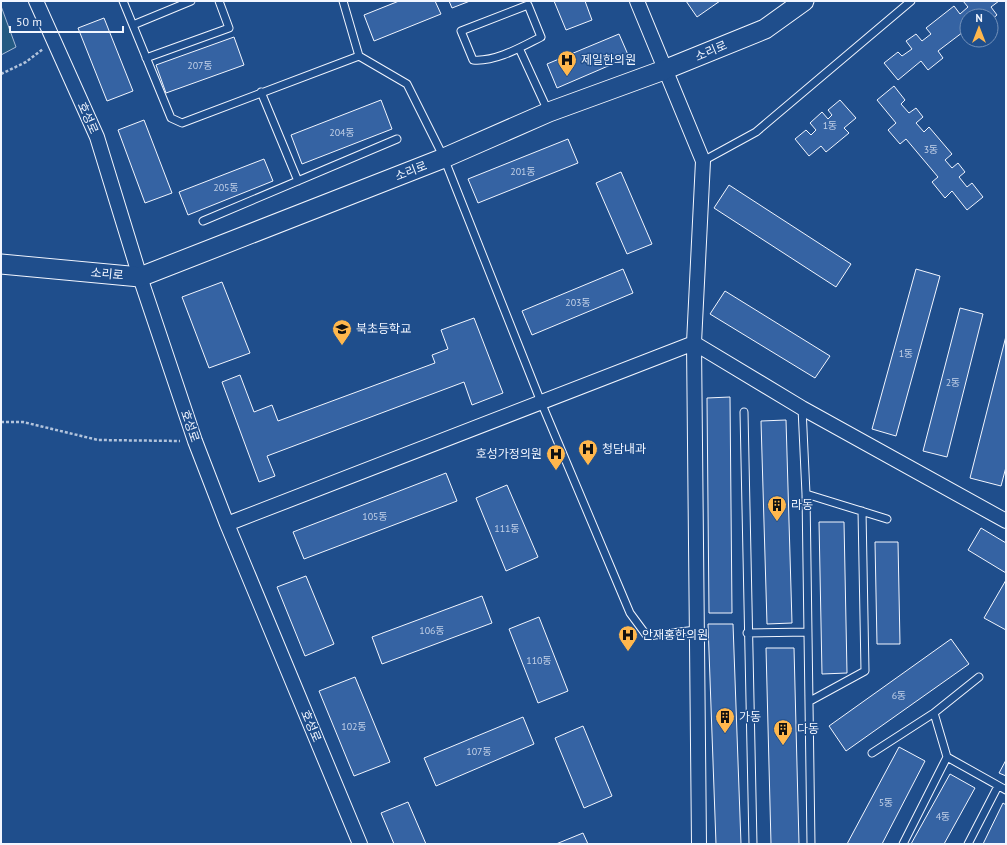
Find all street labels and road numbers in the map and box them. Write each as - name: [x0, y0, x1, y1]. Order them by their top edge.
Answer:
- street label: 소리로: [693, 37, 729, 64]
- street label: 호성로: [75, 100, 102, 136]
- street label: 소리로: [393, 158, 429, 183]
- street label: 소리로: [90, 265, 124, 282]
- street label: 호성로: [178, 408, 203, 444]
- street label: 호성로: [298, 708, 325, 744]

